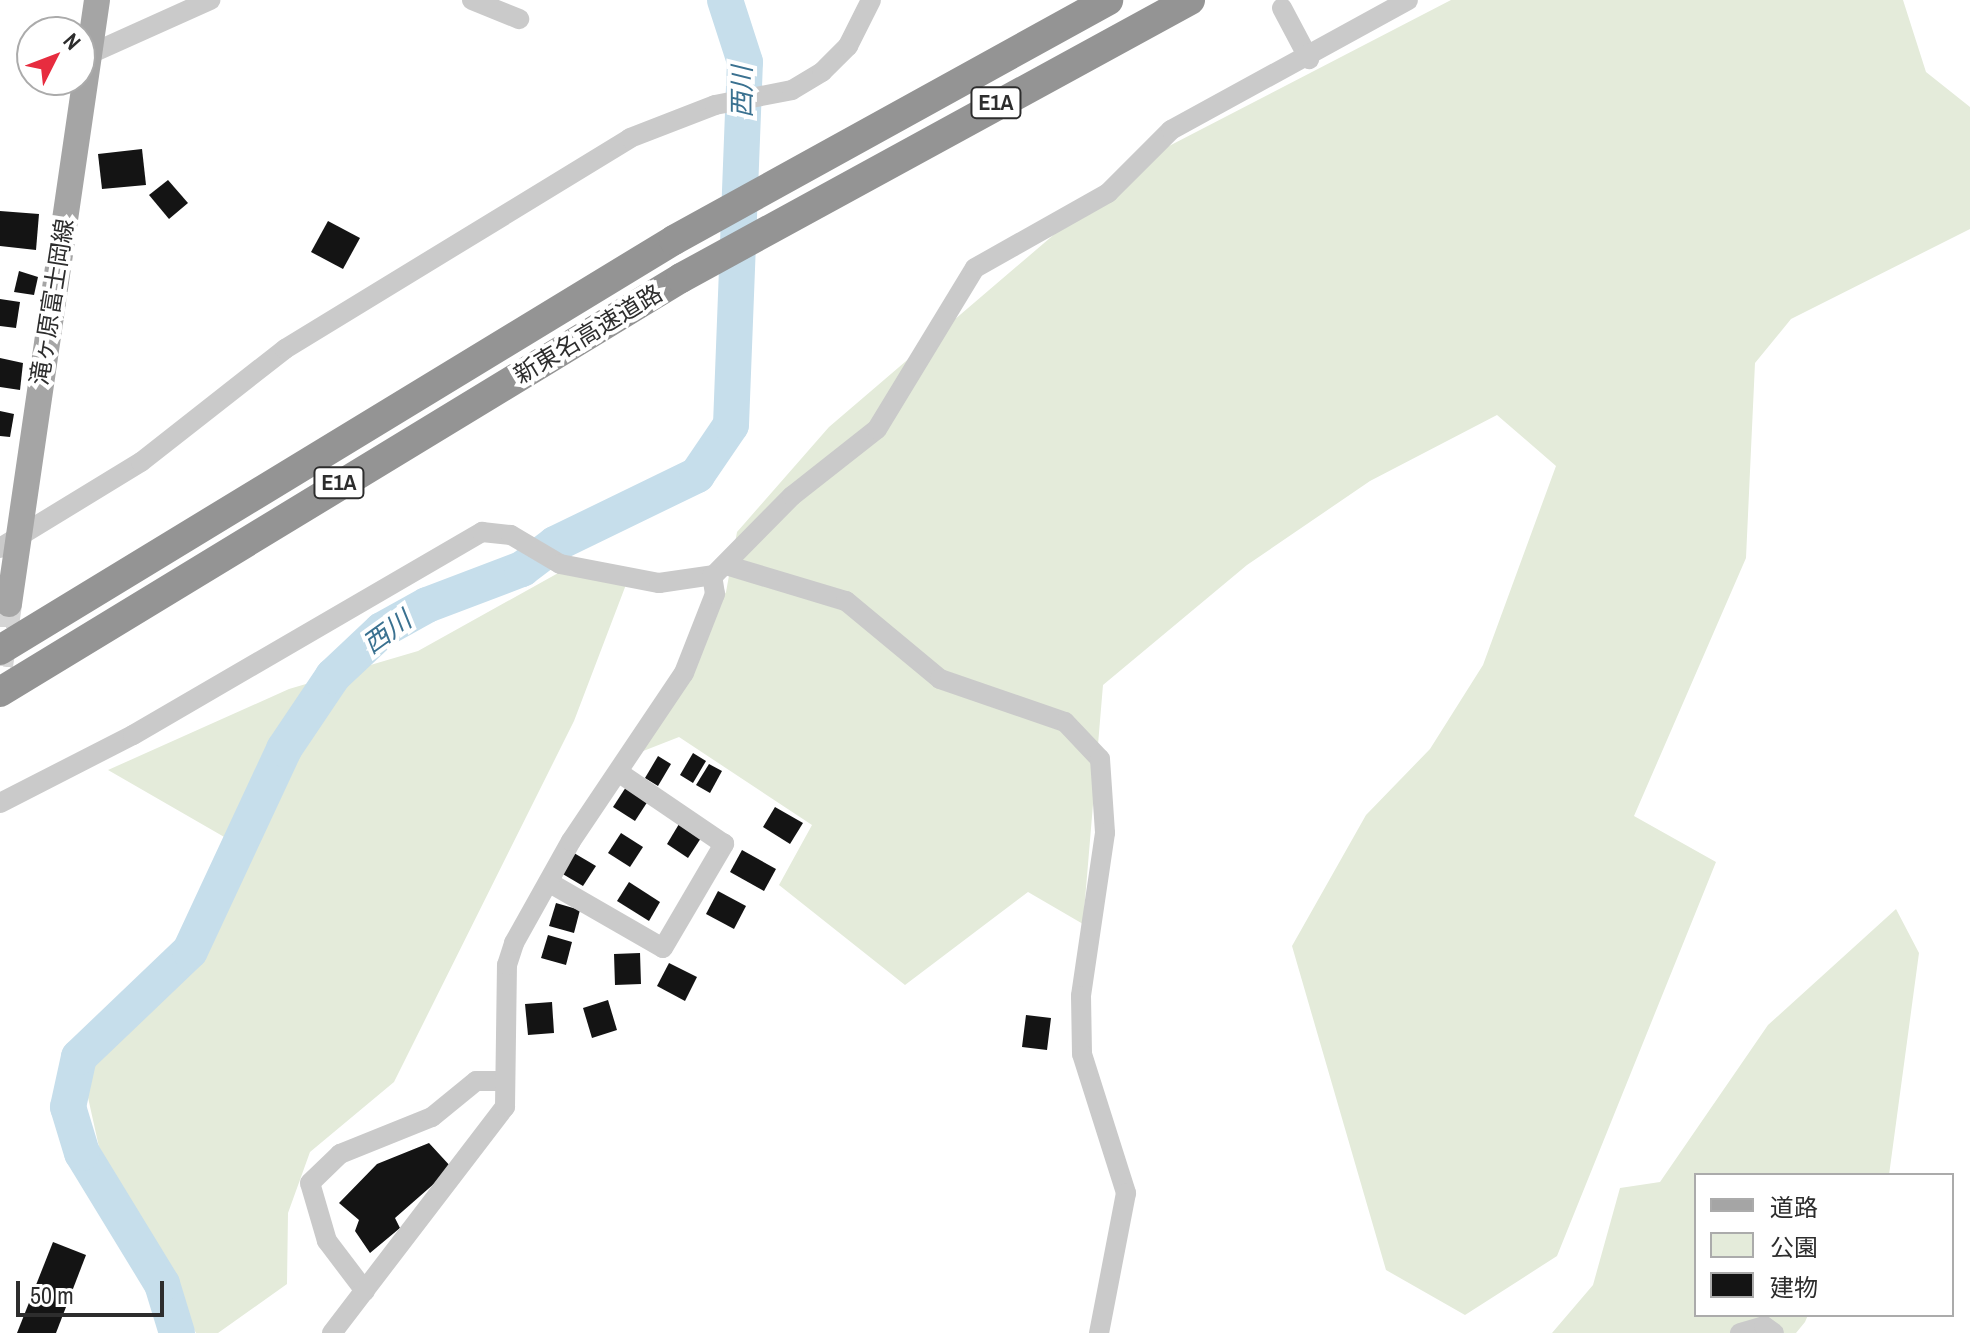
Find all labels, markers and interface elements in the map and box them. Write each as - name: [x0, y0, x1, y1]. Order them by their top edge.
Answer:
- north arrow: [16, 16, 96, 96]
- text: N: [57, 26, 88, 56]
- water label: 西川: [726, 66, 758, 118]
- road number: E1A: [970, 85, 1022, 121]
- street label: 滝ヶ原富士岡線: [25, 217, 79, 387]
- street label: 新東名高速道路: [509, 278, 667, 390]
- road number: E1A: [313, 465, 365, 501]
- water label: 西川: [357, 604, 417, 660]
- legend: [1694, 1173, 1954, 1317]
- text: 道路: [1770, 1191, 1818, 1223]
- text: 公園: [1770, 1231, 1818, 1263]
- scale bar: [20, 1265, 168, 1315]
- text: 建物: [1770, 1271, 1818, 1303]
- text: 50 m: [30, 1279, 74, 1311]

